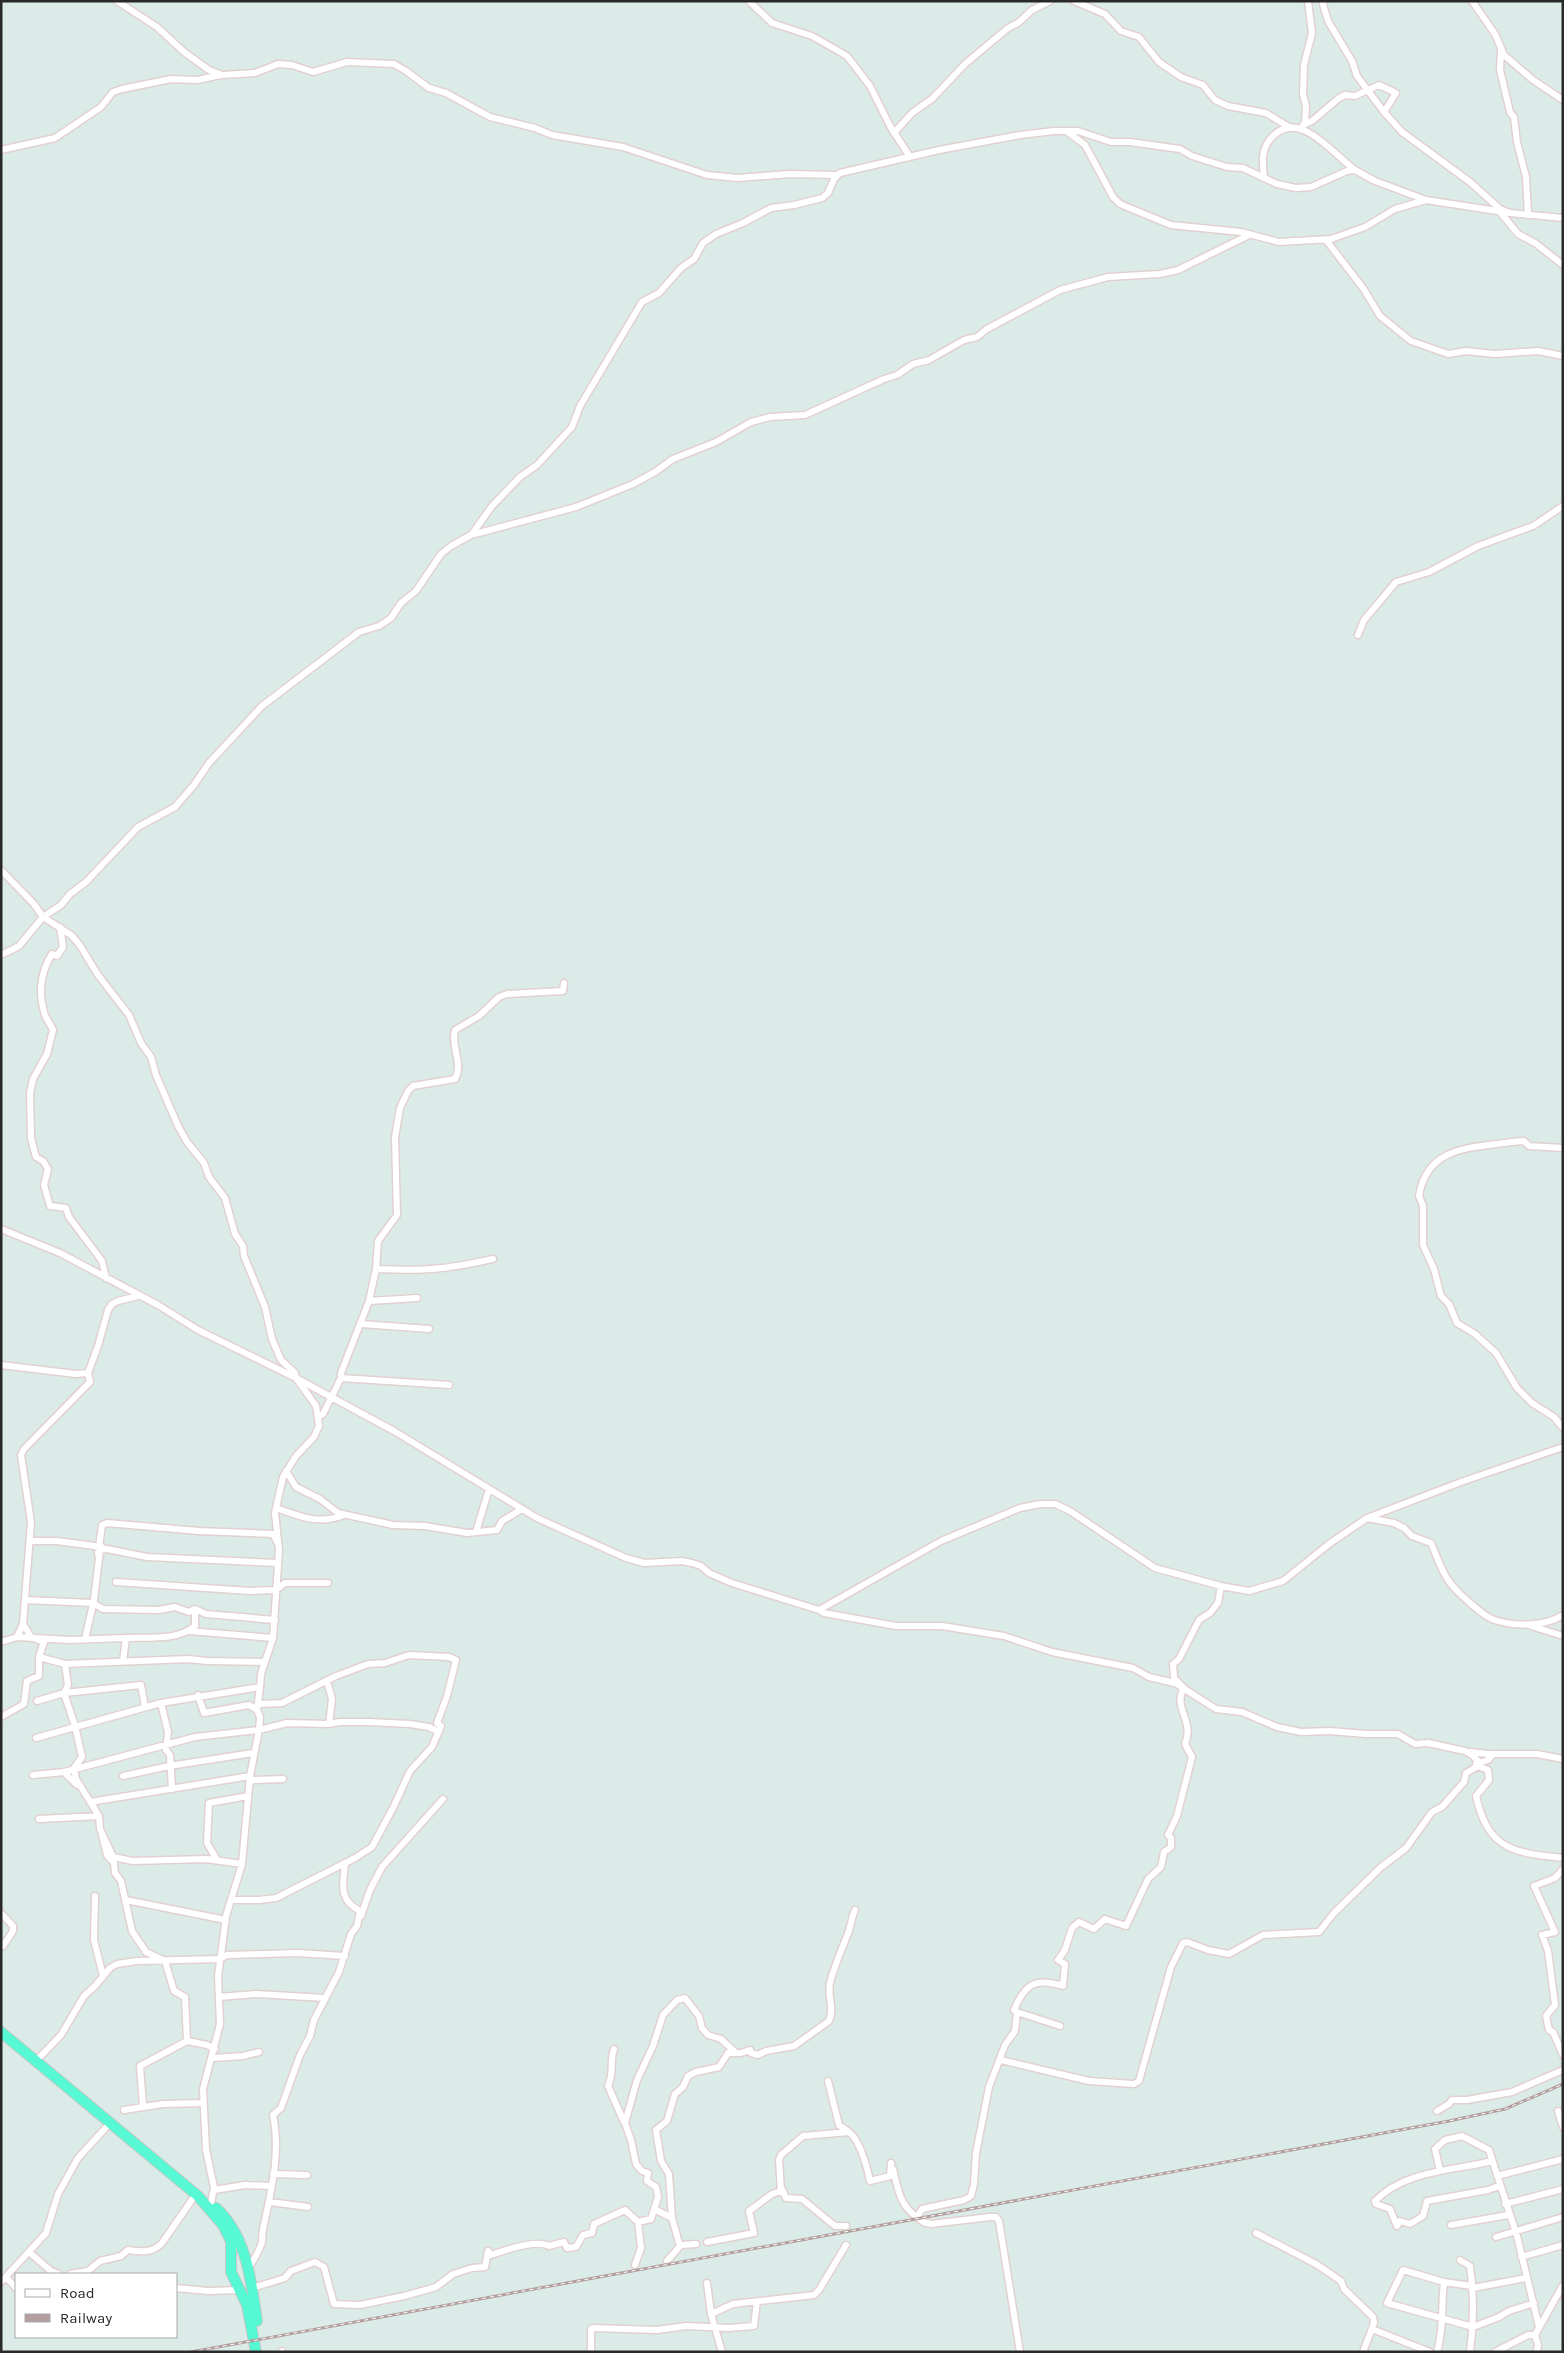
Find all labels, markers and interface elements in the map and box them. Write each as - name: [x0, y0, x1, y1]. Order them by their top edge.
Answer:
- legend: [15, 2273, 178, 2338]
- text: Road: [60, 2284, 95, 2302]
- text: Railway: [60, 2309, 112, 2327]

